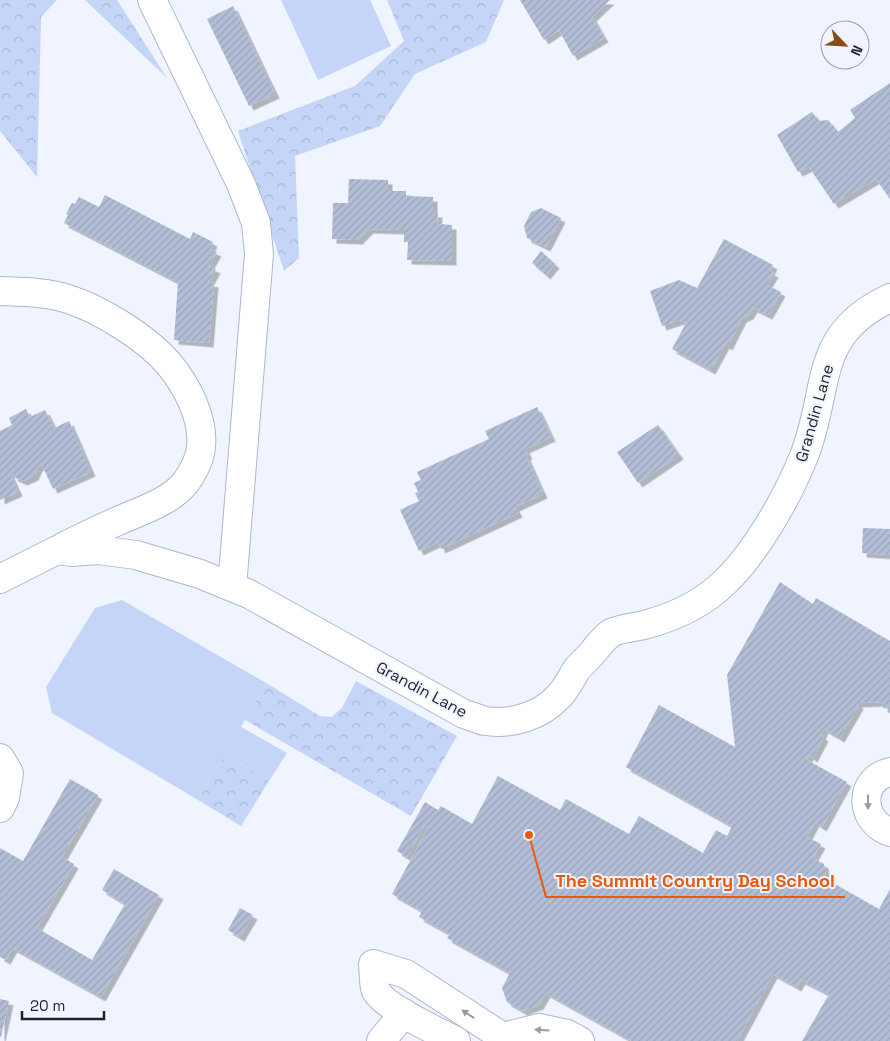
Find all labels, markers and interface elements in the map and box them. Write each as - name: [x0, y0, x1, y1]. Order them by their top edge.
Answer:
- north arrow: [820, 20, 870, 70]
- text: N: [847, 42, 867, 59]
- street label: Grandin Lane: [791, 362, 838, 464]
- street label: Grandin Lane: [372, 657, 471, 722]
- one-way arrow: [864, 795, 872, 811]
- callout: The Summit Country Day School: [546, 864, 845, 897]
- text: The Summit Country Day School: [555, 869, 835, 892]
- scale bar: [22, 988, 105, 1020]
- text: 20 m: [30, 996, 65, 1015]
- one-way arrow: [462, 1010, 475, 1019]
- one-way arrow: [534, 1026, 550, 1034]

